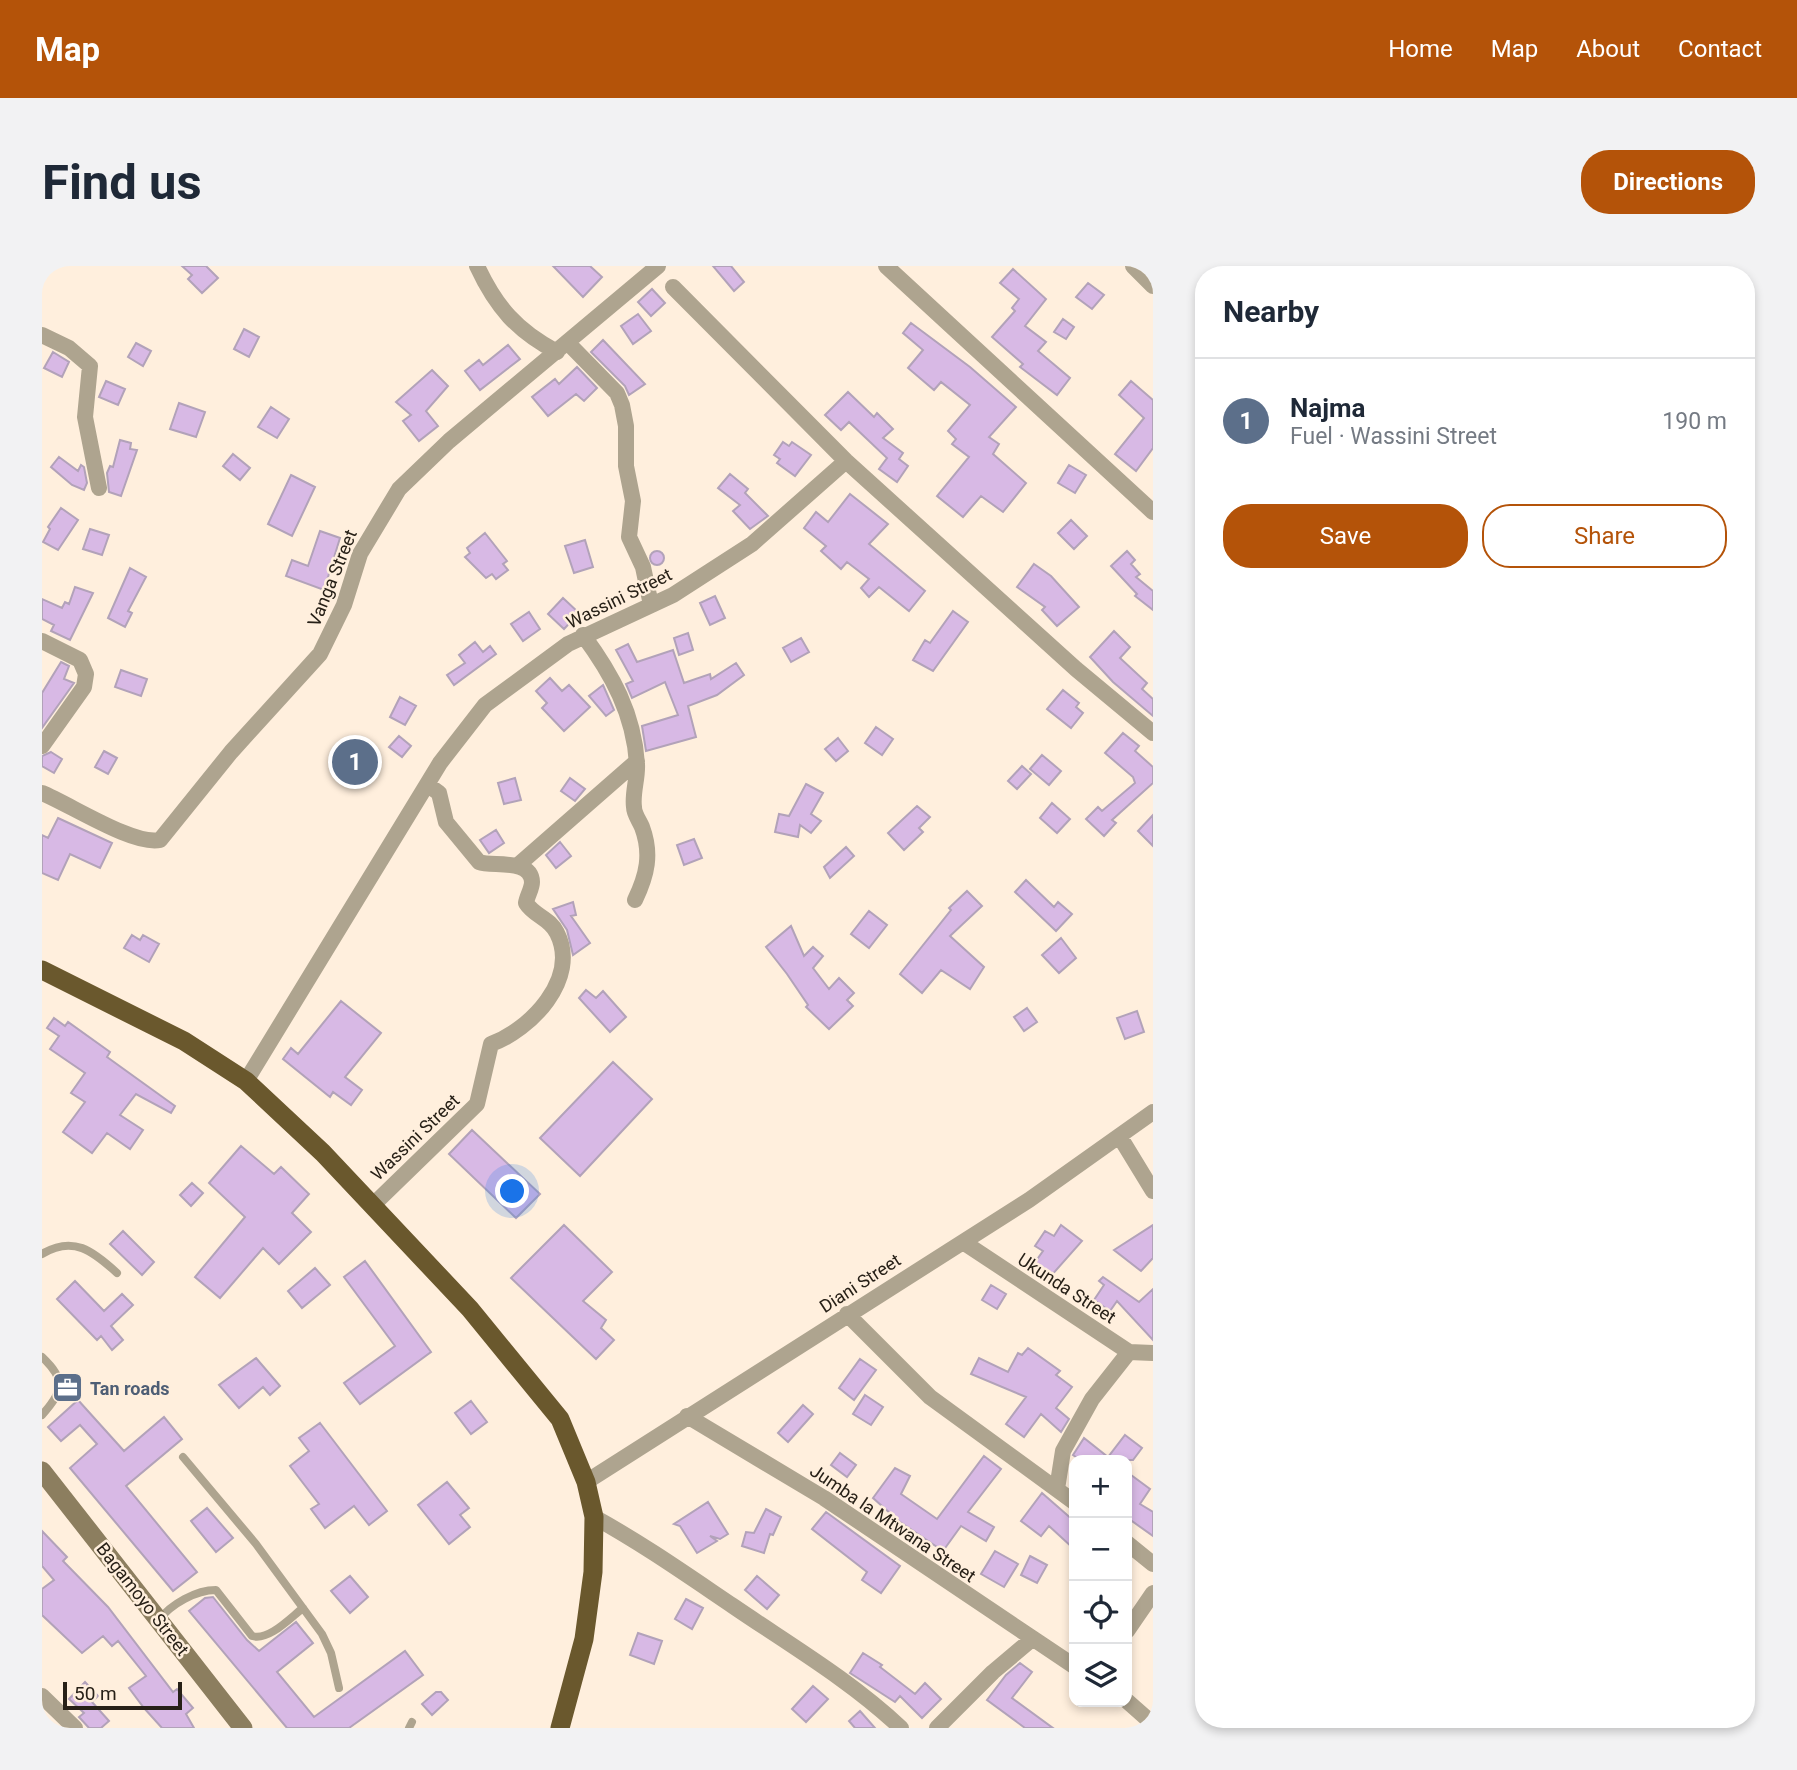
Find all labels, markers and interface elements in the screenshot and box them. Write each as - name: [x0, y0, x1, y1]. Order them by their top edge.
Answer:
- text: Map: [35, 30, 100, 69]
- text: Home: [1388, 35, 1453, 63]
- text: Map: [1491, 35, 1538, 63]
- text: About: [1576, 35, 1640, 63]
- text: Contact: [1678, 35, 1762, 63]
- button: Directions: [1581, 150, 1755, 214]
- text: Find us: [42, 154, 202, 211]
- text: Nearby: [1223, 294, 1319, 329]
- text: Najma: [1290, 393, 1365, 423]
- text: 1: [1239, 408, 1253, 435]
- text: 190 m: [1662, 408, 1727, 435]
- text: Fuel · Wassini Street: [1290, 423, 1497, 450]
- button: Save: [1223, 504, 1468, 568]
- button: Share: [1482, 504, 1727, 568]
- street label: Vanga Street: [303, 526, 361, 630]
- street label: Wassini Street: [563, 563, 675, 633]
- pin: 1: [332, 736, 378, 788]
- street label: Wassini Street: [366, 1090, 464, 1184]
- your location: [495, 1174, 529, 1208]
- street label: Diani Street: [816, 1249, 904, 1317]
- street label: Ukunda Street: [1014, 1249, 1120, 1328]
- office icon: Tan roads: [50, 1371, 84, 1405]
- place label: Tan roads: [90, 1378, 170, 1399]
- map controls: [1069, 1455, 1132, 1707]
- button: +: [1069, 1455, 1132, 1518]
- street label: Jumba la Mtwana Street: [806, 1460, 980, 1586]
- button: −: [1069, 1518, 1132, 1581]
- street label: Bagamoyo Street: [92, 1538, 194, 1660]
- button: locate: [1069, 1581, 1132, 1644]
- button: layers: [1069, 1644, 1132, 1707]
- scale bar: [63, 1679, 182, 1711]
- text: 50 m: [74, 1682, 117, 1705]

